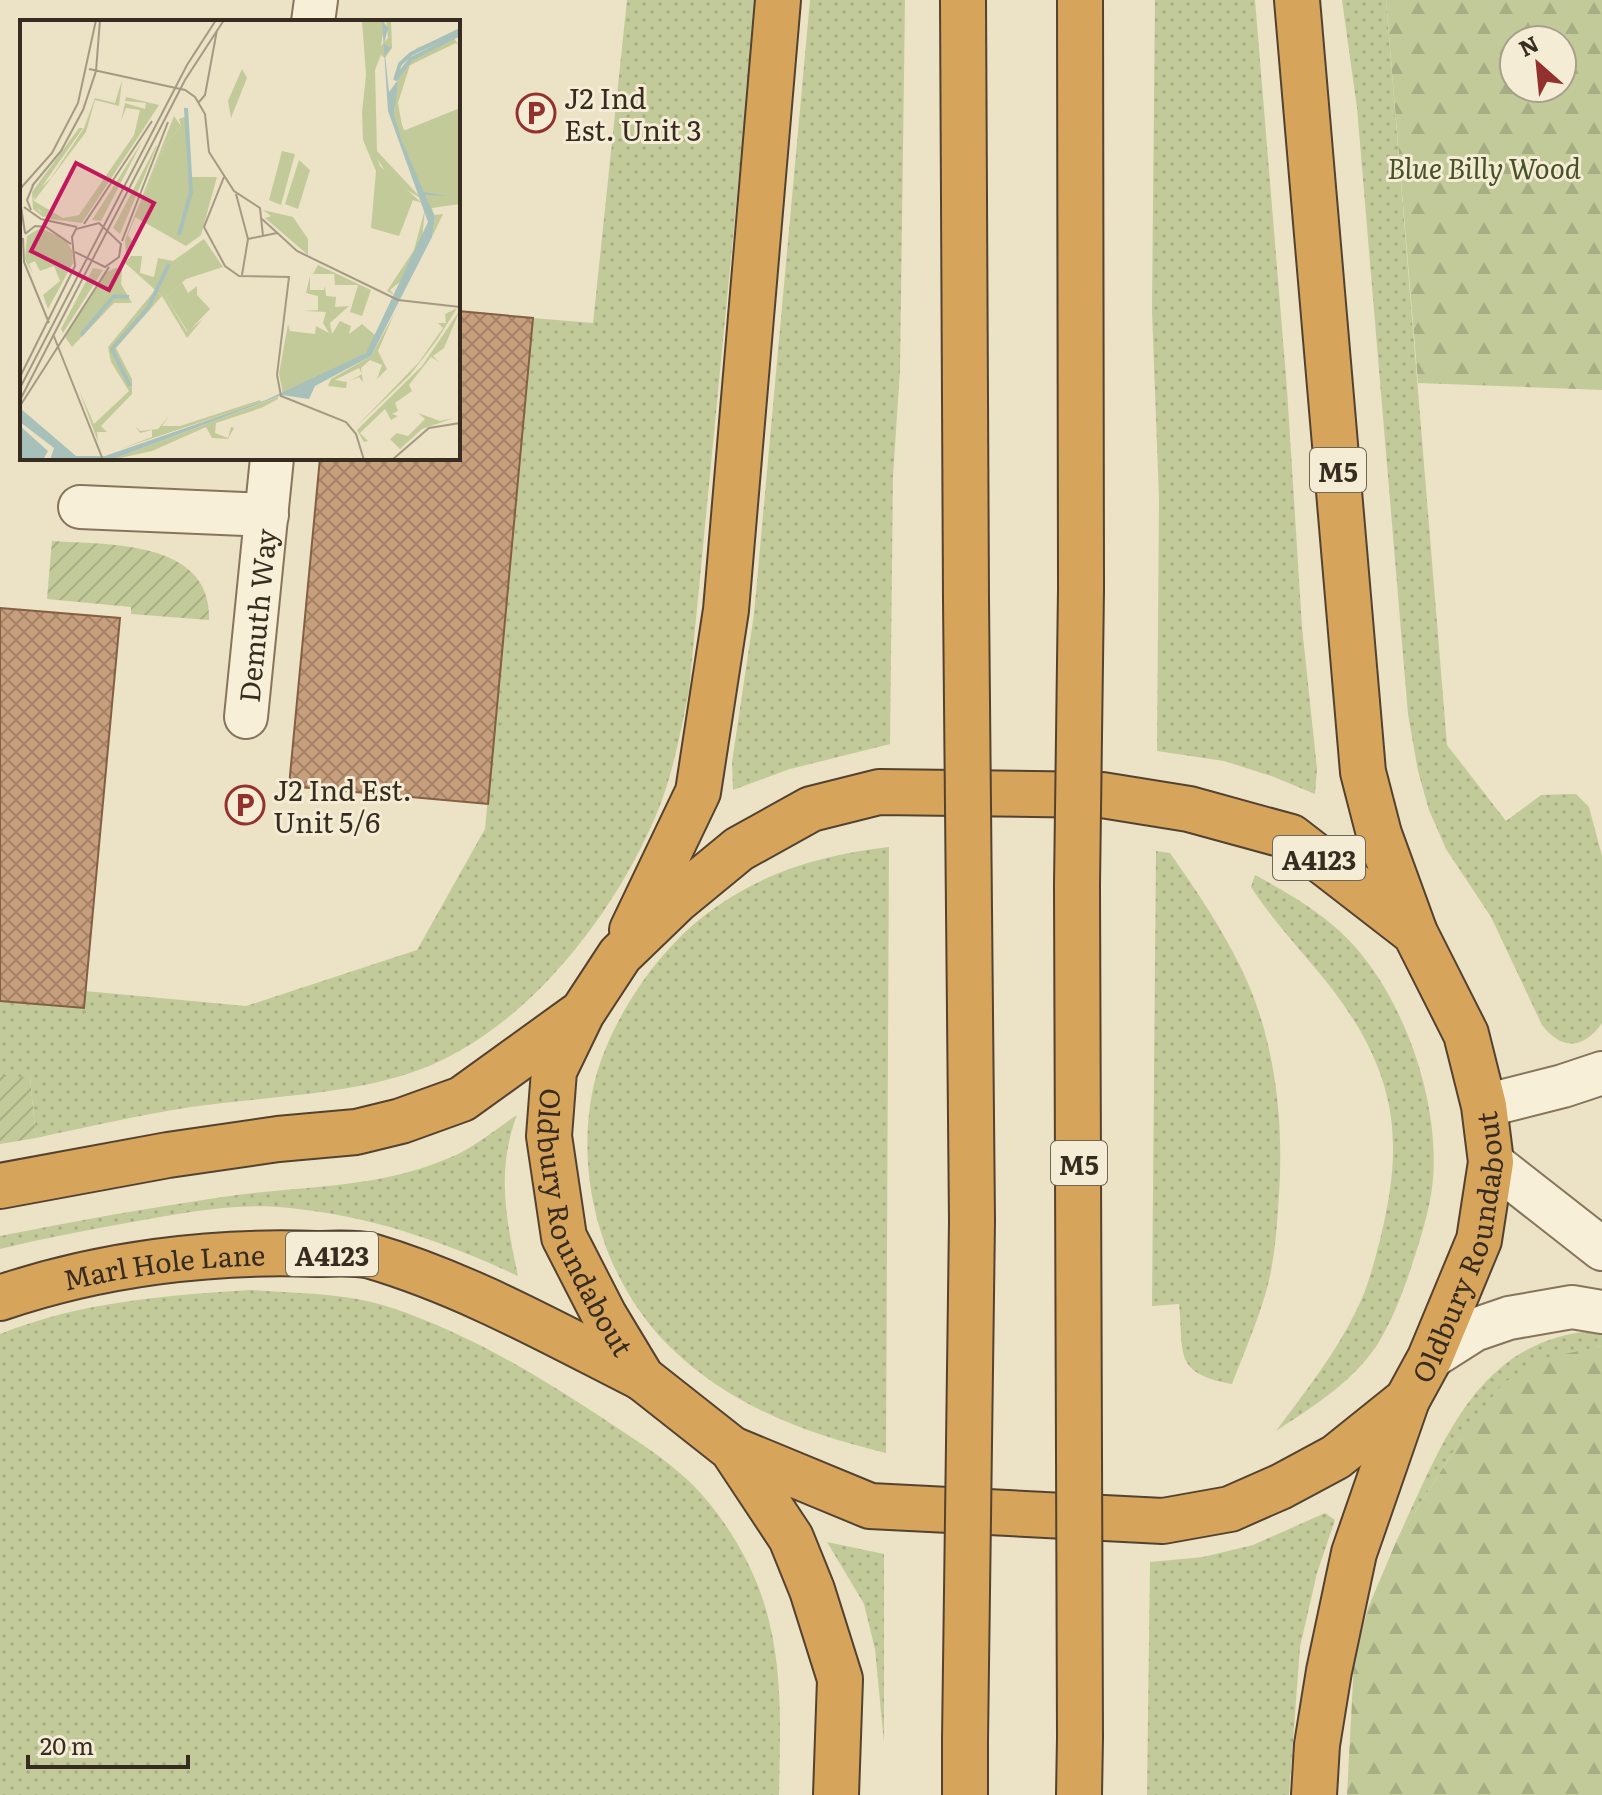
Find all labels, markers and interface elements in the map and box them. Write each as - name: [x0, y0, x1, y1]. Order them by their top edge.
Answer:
- inset map: [20, 20, 460, 460]
- north arrow: [1498, 24, 1578, 104]
- text: N: [1513, 26, 1544, 64]
- place label: J2 Ind Est. Unit 3: [564, 76, 702, 150]
- parking icon: J2 Ind Est. Unit 3: [515, 92, 557, 134]
- park label: Blue Billy Wood: [1387, 146, 1581, 188]
- road number: M5: [1310, 448, 1366, 492]
- street label: Demuth Way: [227, 526, 286, 704]
- place label: J2 Ind Est. Unit 5/6: [273, 768, 412, 842]
- parking icon: J2 Ind Est. Unit 5/6: [224, 784, 266, 826]
- road number: A4123: [1273, 836, 1365, 880]
- street label: Oldbury Roundabout: [528, 1087, 645, 1364]
- street label: Oldbury Roundabout: [1400, 1109, 1513, 1390]
- road number: M5: [1051, 1141, 1107, 1185]
- street label: Marl Hole Lane: [59, 1232, 266, 1300]
- road number: A4123: [286, 1232, 378, 1276]
- scale bar: [28, 1719, 188, 1769]
- text: 20 m: [40, 1727, 94, 1762]

